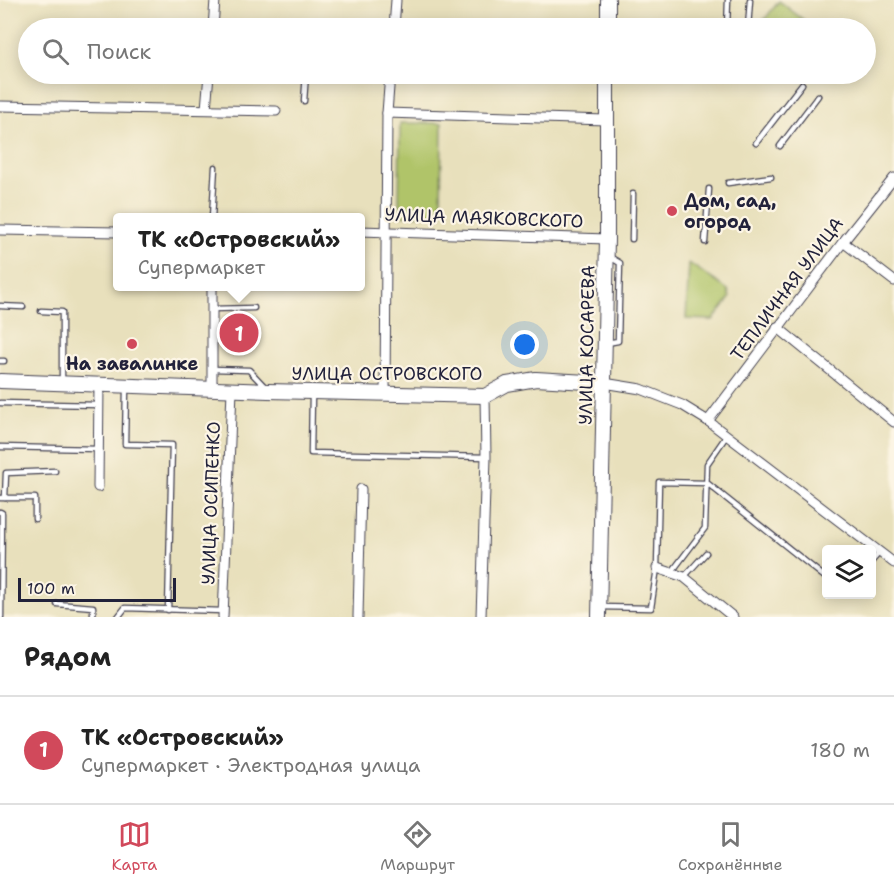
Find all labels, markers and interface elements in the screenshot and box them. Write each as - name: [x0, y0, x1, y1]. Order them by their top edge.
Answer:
- search box: [18, 18, 876, 84]
- icon: search: [39, 35, 72, 68]
- text: Поиск: [87, 37, 151, 66]
- place label: Дом, сад, огород: [684, 189, 776, 234]
- street label: УЛИЦА МАЯКОВСКОГО: [384, 203, 584, 233]
- marker: Дом, сад, огород: [665, 204, 679, 218]
- street label: ТЕПЛИЧНАЯ УЛИЦА: [725, 212, 849, 366]
- popup: [113, 213, 365, 291]
- text: ТК «Островский»: [138, 225, 340, 254]
- text: Супермаркет: [138, 254, 265, 280]
- street label: УЛИЦА КОСАРЕВА: [574, 265, 600, 425]
- pin: 1: [220, 310, 258, 356]
- your location: [510, 330, 539, 359]
- marker: На завалинке: [125, 337, 139, 351]
- place label: На завалинке: [66, 352, 198, 376]
- street label: УЛИЦА ОСТРОВСКОГО: [292, 362, 482, 386]
- street label: УЛИЦА ОСИПЕНКО: [196, 421, 226, 585]
- map controls: [822, 545, 876, 599]
- button: layers: [822, 545, 876, 599]
- scale bar: [18, 575, 176, 602]
- text: 100 m: [27, 578, 75, 599]
- text: Рядом: [24, 639, 111, 674]
- text: ТК «Островский»: [81, 723, 284, 752]
- text: 1: [39, 737, 48, 763]
- text: 180 m: [810, 737, 870, 763]
- text: Супермаркет · Электродная улица: [81, 752, 420, 778]
- tab: Карта: [112, 818, 157, 875]
- tab: Маршрут: [380, 818, 455, 875]
- tab: Сохранённые: [678, 818, 782, 875]

